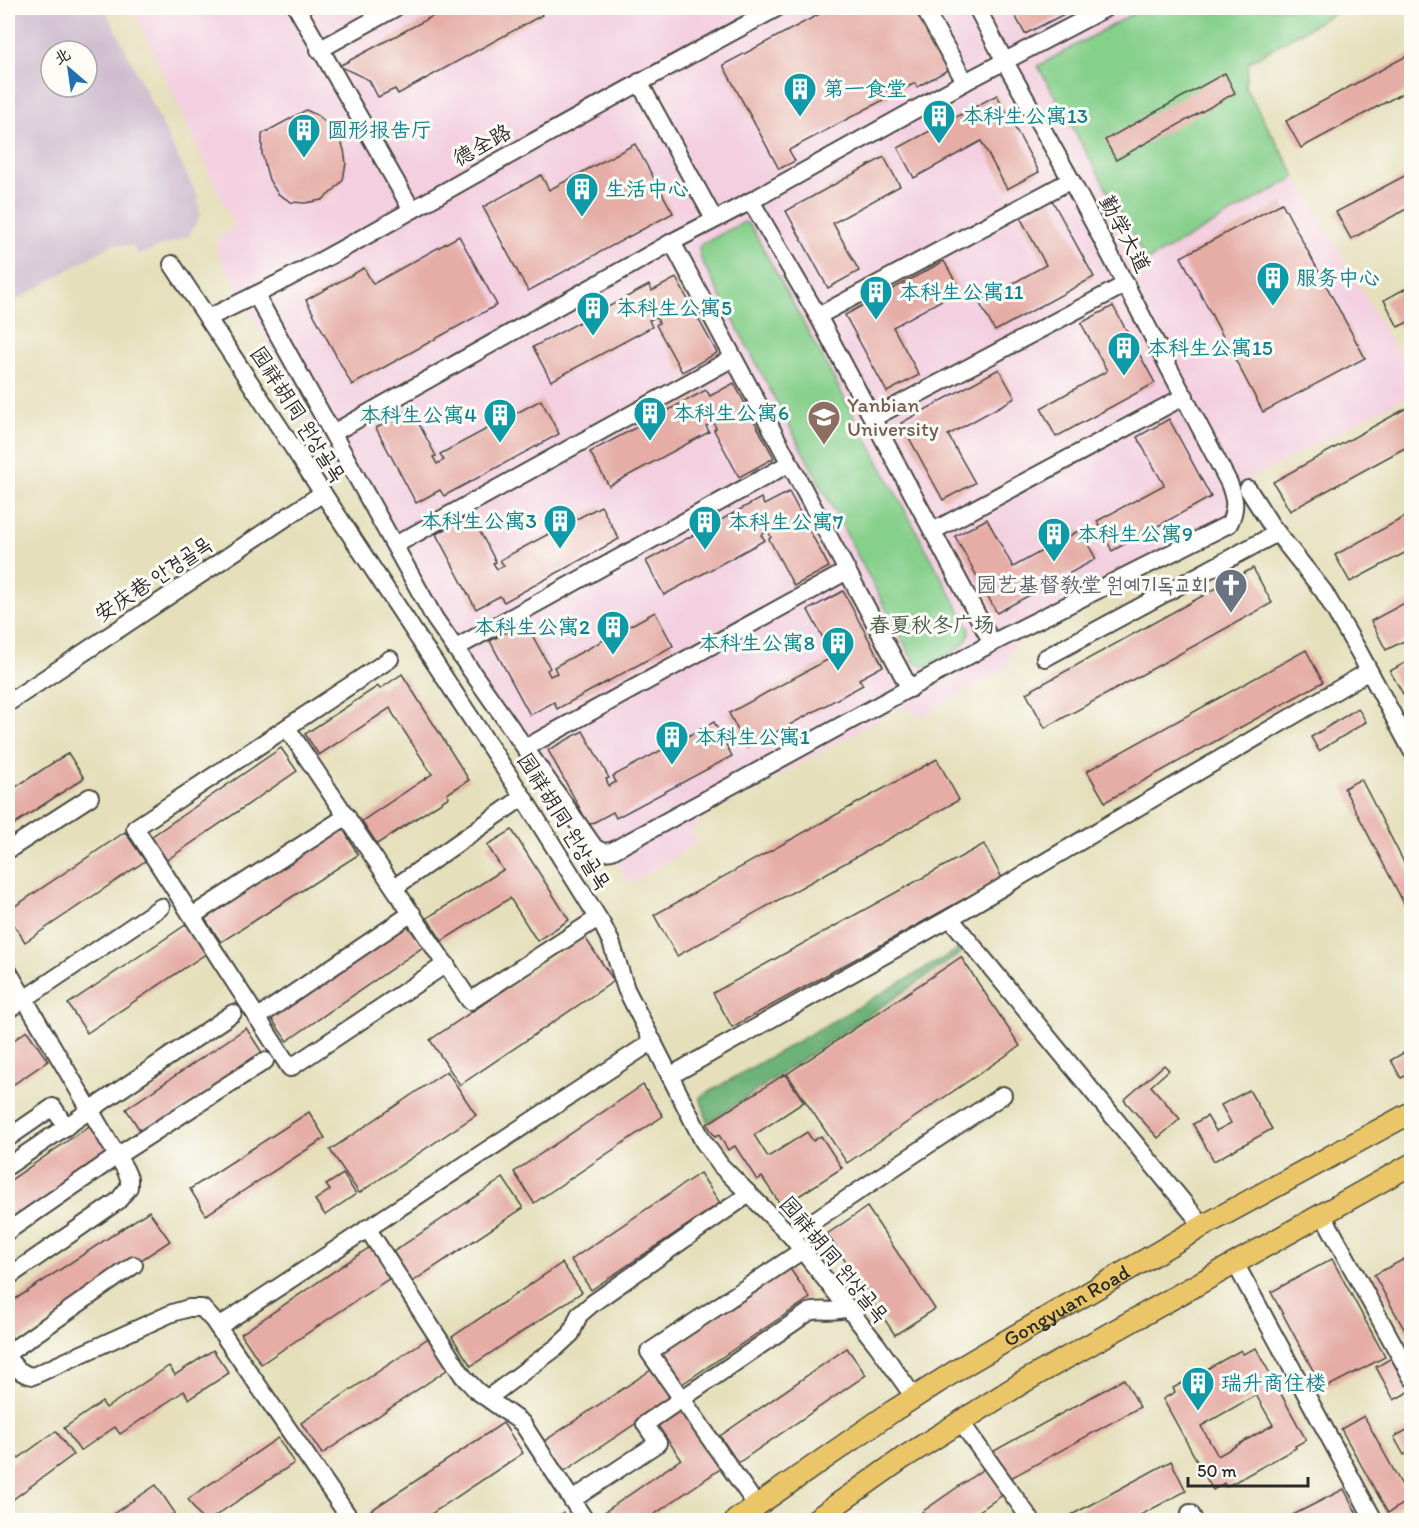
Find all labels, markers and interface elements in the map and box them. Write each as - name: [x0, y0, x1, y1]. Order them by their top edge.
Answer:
- north arrow: [39, 39, 99, 99]
- text: 北: [50, 44, 74, 69]
- building icon: 第一食堂: [782, 71, 818, 118]
- place label: 第一食堂: [823, 76, 907, 101]
- building icon: 本科生公寓13: [921, 98, 957, 145]
- place label: 本科生公寓13: [962, 103, 1088, 128]
- building icon: 圆形报告厅: [286, 112, 322, 159]
- place label: 圆形报告厅: [327, 117, 432, 142]
- street label: 德全路: [448, 118, 515, 171]
- building icon: 生活中心: [564, 171, 600, 218]
- place label: 生活中心: [605, 176, 689, 201]
- street label: 勤学大道: [1095, 191, 1156, 277]
- building icon: 服务中心: [1255, 260, 1291, 307]
- place label: 服务中心: [1296, 265, 1380, 290]
- building icon: 本科生公寓11: [858, 274, 894, 321]
- place label: 本科生公寓11: [899, 279, 1024, 304]
- building icon: 本科生公寓5: [575, 290, 611, 337]
- place label: 本科生公寓5: [616, 295, 732, 320]
- building icon: 本科生公寓15: [1106, 330, 1142, 377]
- place label: 本科生公寓15: [1147, 335, 1273, 360]
- street label: 园祥胡同 원상골목: [245, 341, 351, 486]
- place label: Yanbian University: [847, 392, 939, 441]
- building icon: 本科生公寓6: [632, 395, 668, 442]
- building icon: 本科生公寓4: [482, 397, 518, 444]
- school or university icon: Yanbian University: [806, 399, 842, 446]
- place label: 本科生公寓6: [673, 400, 789, 425]
- place label: 本科生公寓4: [359, 402, 477, 427]
- building icon: 本科生公寓3: [542, 503, 578, 550]
- building icon: 本科生公寓7: [687, 504, 723, 551]
- place label: 本科生公寓3: [421, 508, 537, 533]
- place label: 本科生公寓7: [728, 509, 843, 534]
- building icon: 本科生公寓9: [1036, 516, 1072, 563]
- place label: 本科生公寓9: [1077, 521, 1193, 546]
- street label: 安庆巷 안경골목: [90, 530, 216, 627]
- church icon: 园艺基督教堂 원예기독교회: [1213, 567, 1249, 614]
- place label: 园艺基督教堂 원예기독교회: [976, 572, 1208, 597]
- building icon: 本科生公寓2: [595, 609, 631, 656]
- park label: 春夏秋冬广场: [869, 612, 995, 637]
- place label: 本科生公寓2: [474, 614, 590, 639]
- building icon: 本科生公寓8: [820, 625, 856, 672]
- place label: 本科生公寓8: [698, 630, 815, 655]
- building icon: 本科生公寓1: [654, 719, 690, 766]
- place label: 本科生公寓1: [695, 724, 810, 749]
- street label: 园祥胡同 원상골목: [512, 748, 616, 894]
- street label: 园祥胡同 원상골목: [775, 1191, 894, 1327]
- street label: Gongyuan Road: [999, 1259, 1134, 1352]
- building icon: 瑞升商住楼: [1180, 1365, 1216, 1412]
- place label: 瑞升商住楼: [1221, 1370, 1326, 1395]
- scale bar: [1188, 1450, 1308, 1488]
- text: 50 m: [1197, 1460, 1237, 1482]

